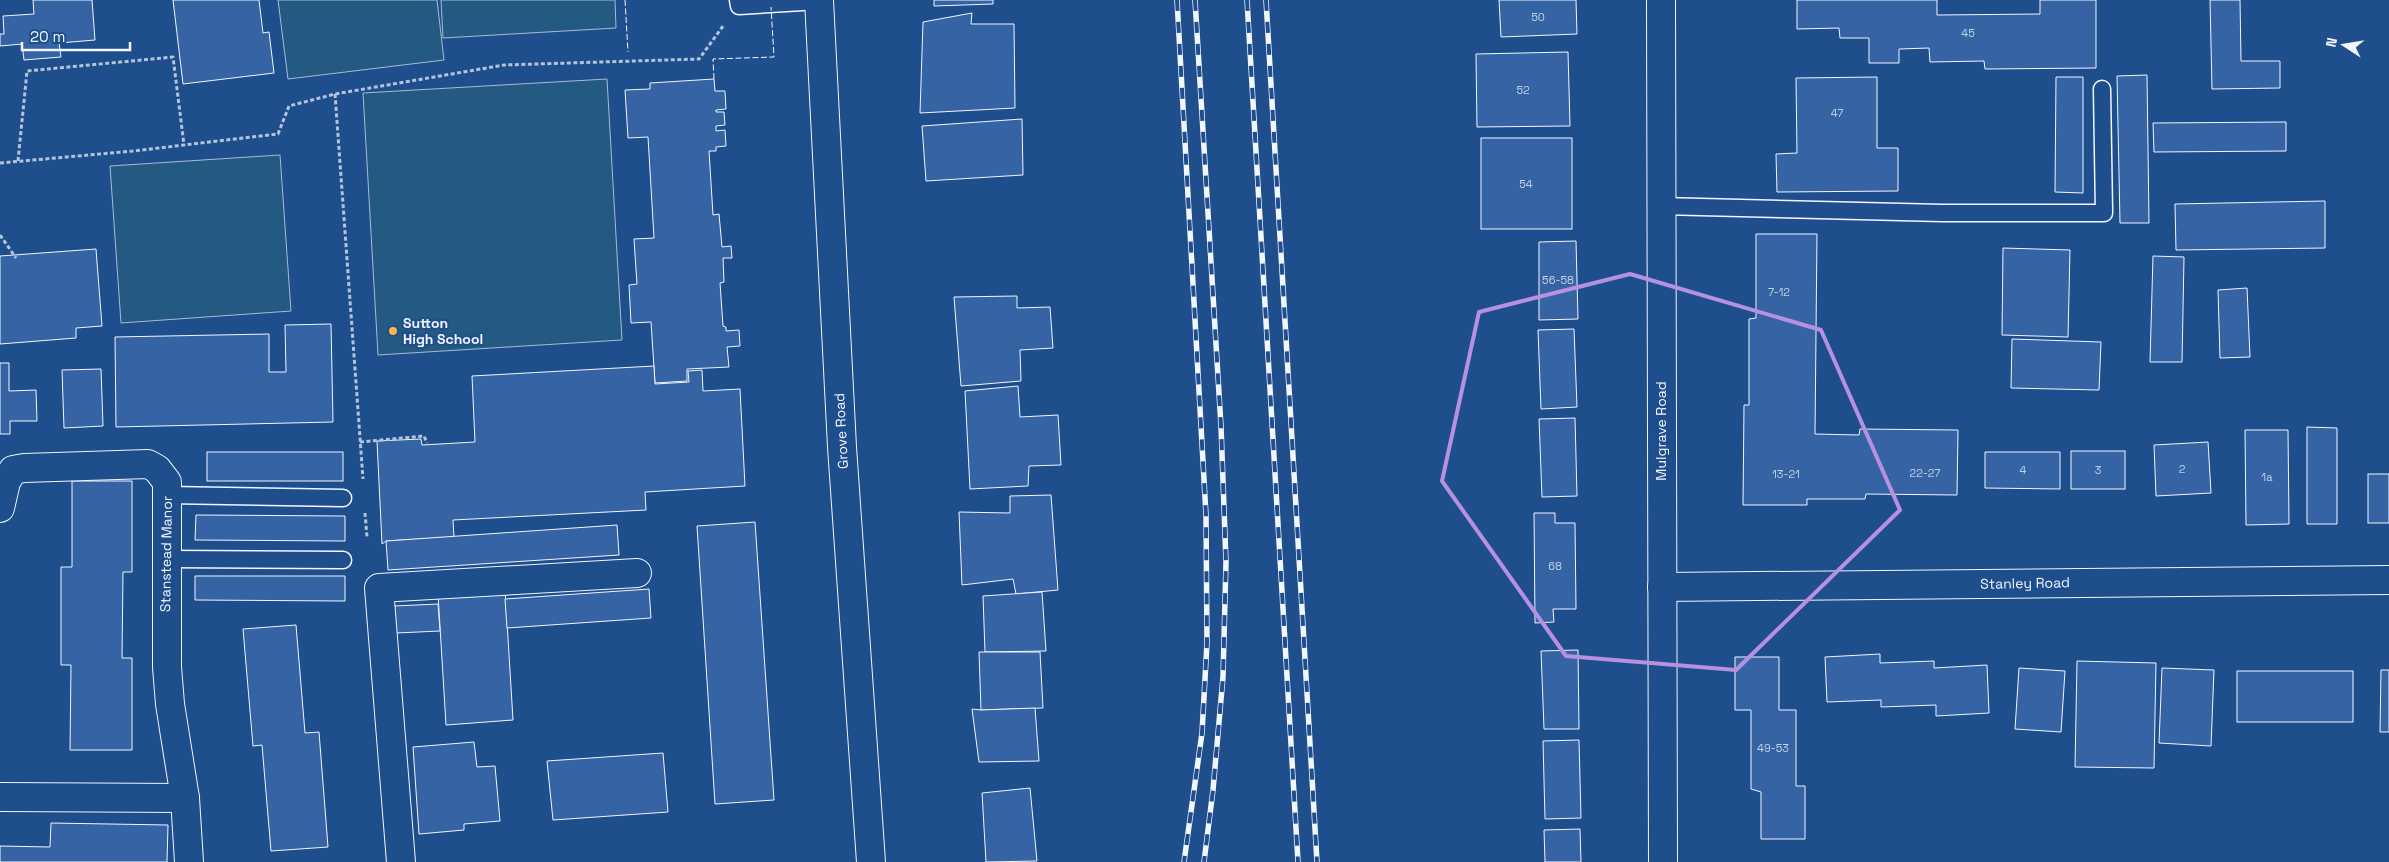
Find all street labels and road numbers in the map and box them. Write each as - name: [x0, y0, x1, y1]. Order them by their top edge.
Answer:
- street label: Mulgrave Road: [1652, 381, 1670, 481]
- street label: Grove Road: [830, 393, 852, 469]
- street label: Stanstead Manor: [156, 496, 176, 612]
- street label: Stanley Road: [1980, 573, 2070, 593]

